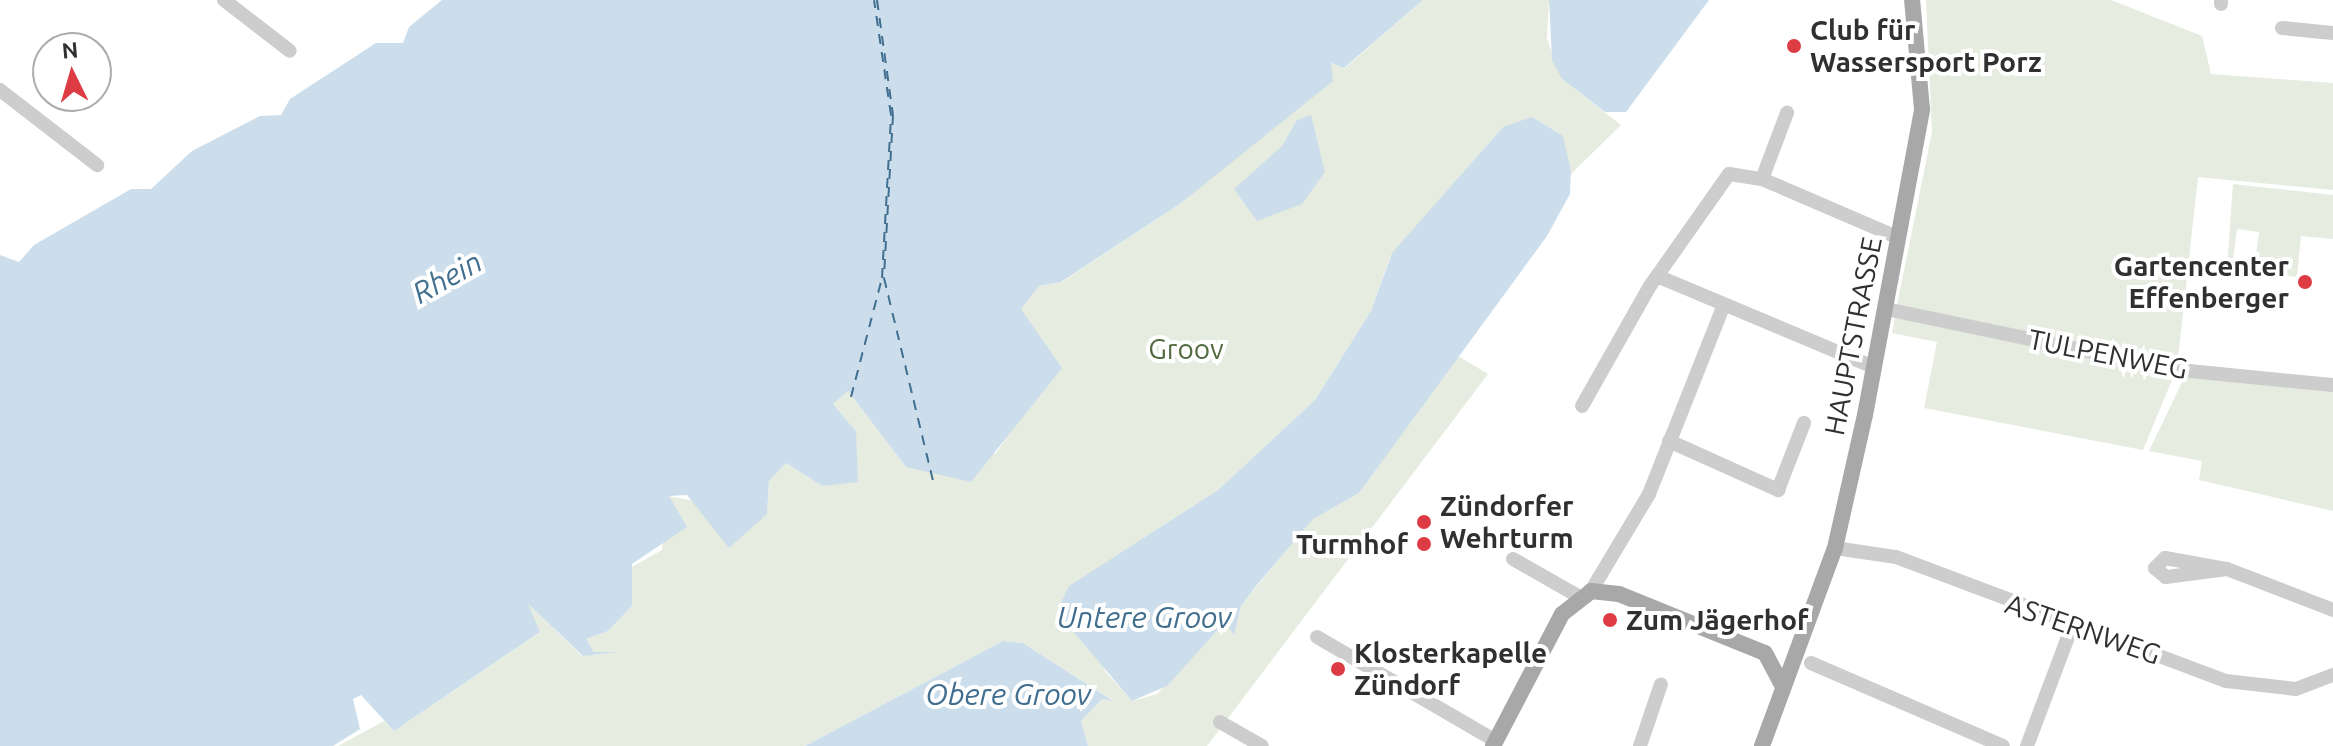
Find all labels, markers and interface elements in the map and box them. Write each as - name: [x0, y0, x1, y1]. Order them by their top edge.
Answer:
- place label: Club für Wassersport Porz: [1810, 13, 2042, 79]
- north arrow: [32, 32, 112, 112]
- text: N: [61, 36, 79, 63]
- marker: Club für Wassersport Porz: [1785, 37, 1803, 55]
- street label: HAUPTSTRASSE: [1817, 234, 1889, 438]
- water label: Rhein: [406, 243, 488, 311]
- place label: Gartencenter Effenberger: [2114, 249, 2289, 315]
- marker: Gartencenter Effenberger: [2296, 273, 2314, 291]
- street label: TULPENWEG: [2026, 322, 2190, 386]
- park label: Groov: [1148, 332, 1224, 366]
- place label: Zündorfer Wehrturm: [1440, 489, 1574, 555]
- marker: Zündorfer Wehrturm: [1415, 513, 1433, 531]
- place label: Turmhof: [1296, 527, 1408, 561]
- marker: Turmhof: [1415, 535, 1433, 553]
- street label: ASTERNWEG: [2001, 587, 2165, 671]
- water label: Untere Groov: [1057, 599, 1231, 635]
- place label: Zum Jägerhof: [1626, 603, 1809, 637]
- marker: Zum Jägerhof: [1601, 611, 1619, 629]
- place label: Klosterkapelle Zündorf: [1354, 636, 1547, 702]
- marker: Klosterkapelle Zündorf: [1329, 660, 1347, 678]
- water label: Obere Groov: [925, 676, 1091, 712]

